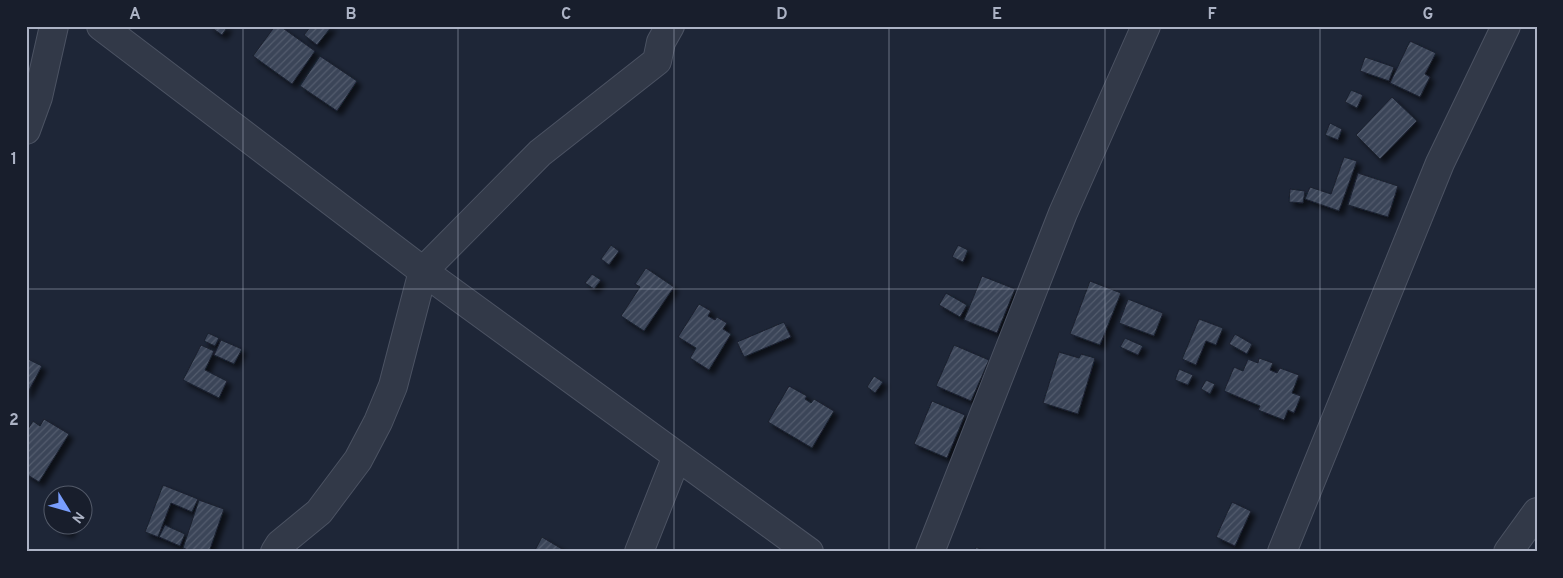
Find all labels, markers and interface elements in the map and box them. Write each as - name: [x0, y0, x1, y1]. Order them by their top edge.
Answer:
- text: A: [129, 5, 141, 25]
- text: B: [345, 5, 357, 25]
- text: C: [561, 5, 571, 25]
- text: D: [776, 5, 788, 25]
- text: E: [992, 5, 1002, 25]
- text: F: [1207, 5, 1217, 25]
- text: G: [1423, 5, 1433, 25]
- text: 1: [11, 150, 17, 170]
- text: 2: [9, 411, 19, 431]
- north arrow: [42, 486, 92, 536]
- text: N: [67, 508, 87, 526]

